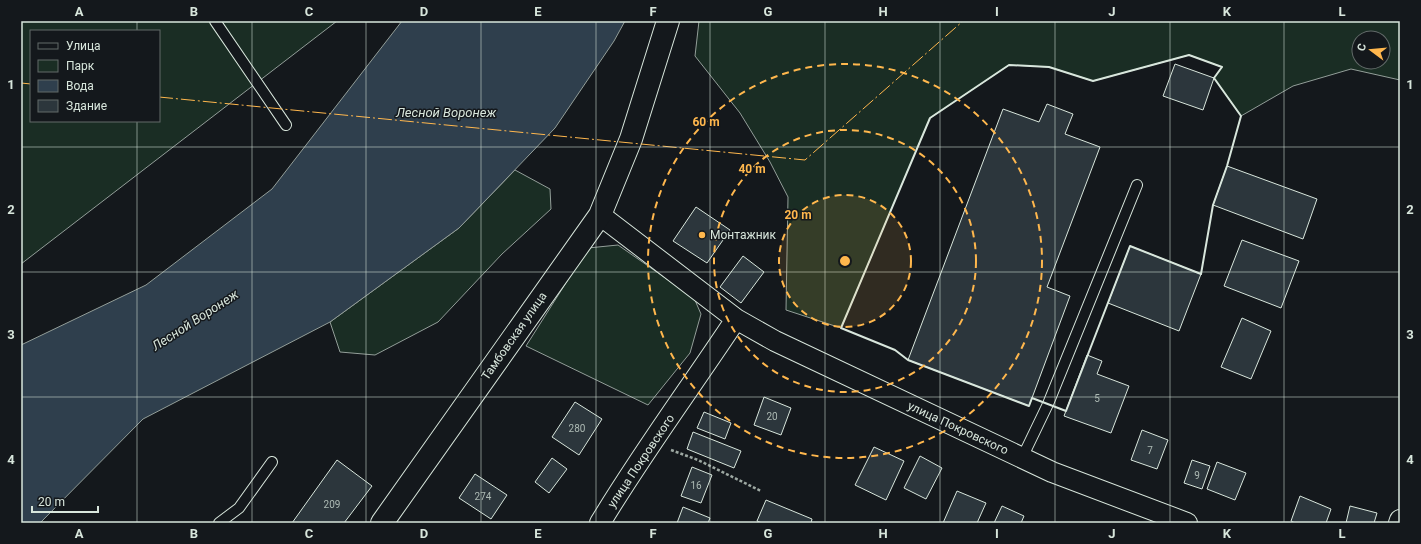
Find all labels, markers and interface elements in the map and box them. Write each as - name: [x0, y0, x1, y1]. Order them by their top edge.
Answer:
- text: A: [75, 4, 84, 19]
- text: B: [190, 4, 198, 19]
- text: C: [305, 4, 314, 19]
- text: D: [420, 4, 428, 19]
- text: E: [534, 4, 542, 19]
- text: F: [649, 4, 657, 19]
- text: G: [764, 4, 773, 19]
- text: H: [878, 4, 888, 19]
- text: I: [995, 4, 999, 19]
- text: J: [1108, 4, 1116, 19]
- text: K: [1223, 4, 1232, 19]
- text: L: [1338, 4, 1346, 19]
- legend: [30, 30, 160, 122]
- north arrow: [1351, 30, 1391, 70]
- text: Улица: [66, 39, 101, 53]
- text: С: [1355, 42, 1369, 53]
- text: Парк: [66, 59, 95, 73]
- text: 1: [7, 77, 15, 92]
- text: 1: [1406, 77, 1414, 92]
- text: Вода: [66, 79, 94, 93]
- text: Здание: [66, 99, 107, 113]
- water label: Лесной Воронеж: [395, 105, 496, 120]
- text: 60 m: [692, 115, 720, 129]
- text: 40 m: [738, 162, 766, 176]
- text: 2: [7, 202, 15, 217]
- text: 2: [1406, 202, 1414, 217]
- text: 20 m: [784, 208, 812, 222]
- place label: Монтажник: [710, 228, 776, 242]
- marker: Монтажник: [697, 230, 707, 240]
- centre of rings: [838, 254, 852, 268]
- water label: Лесной Воронеж: [148, 286, 241, 354]
- street label: Тамбовская улица: [478, 289, 550, 383]
- text: 3: [7, 327, 15, 342]
- text: 3: [1406, 327, 1414, 342]
- house number: 5: [1094, 393, 1100, 404]
- street label: улица Покровского: [905, 399, 1011, 458]
- house number: 20: [766, 411, 778, 422]
- street label: улица Покровского: [605, 412, 678, 510]
- house number: 280: [569, 423, 586, 434]
- house number: 7: [1147, 445, 1153, 456]
- text: 4: [7, 452, 15, 467]
- text: 4: [1406, 452, 1414, 467]
- house number: 9: [1194, 470, 1200, 481]
- house number: 16: [690, 480, 702, 491]
- scale bar: [32, 488, 98, 514]
- house number: 274: [475, 491, 492, 502]
- text: 20 m: [38, 495, 65, 509]
- house number: 209: [324, 499, 340, 510]
- text: A: [75, 526, 84, 541]
- text: B: [190, 526, 198, 541]
- text: C: [305, 526, 314, 541]
- text: D: [420, 526, 428, 541]
- text: E: [534, 526, 542, 541]
- text: F: [649, 526, 657, 541]
- text: G: [764, 526, 773, 541]
- text: H: [878, 526, 888, 541]
- text: I: [995, 526, 999, 541]
- text: J: [1108, 526, 1116, 541]
- text: K: [1223, 526, 1232, 541]
- text: L: [1338, 526, 1346, 541]

